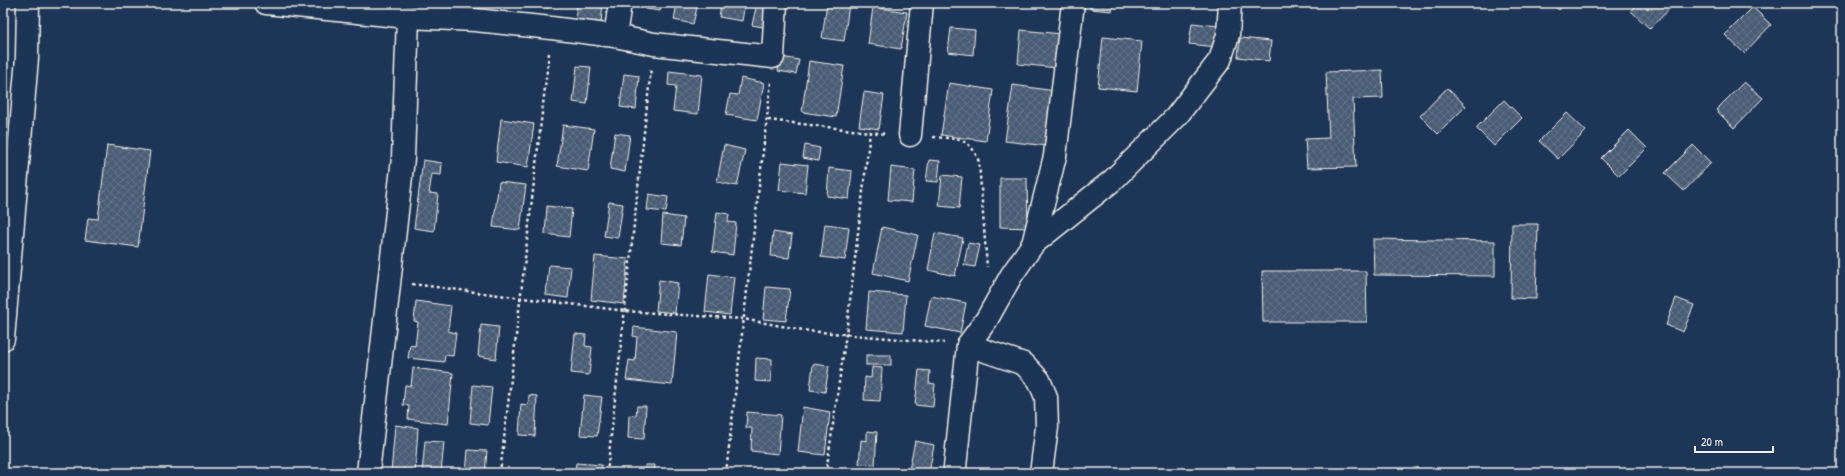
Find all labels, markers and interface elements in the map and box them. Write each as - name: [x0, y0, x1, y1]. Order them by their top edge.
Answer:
- scale bar: [1695, 428, 1773, 454]
- text: 20 m: [1701, 433, 1723, 450]

